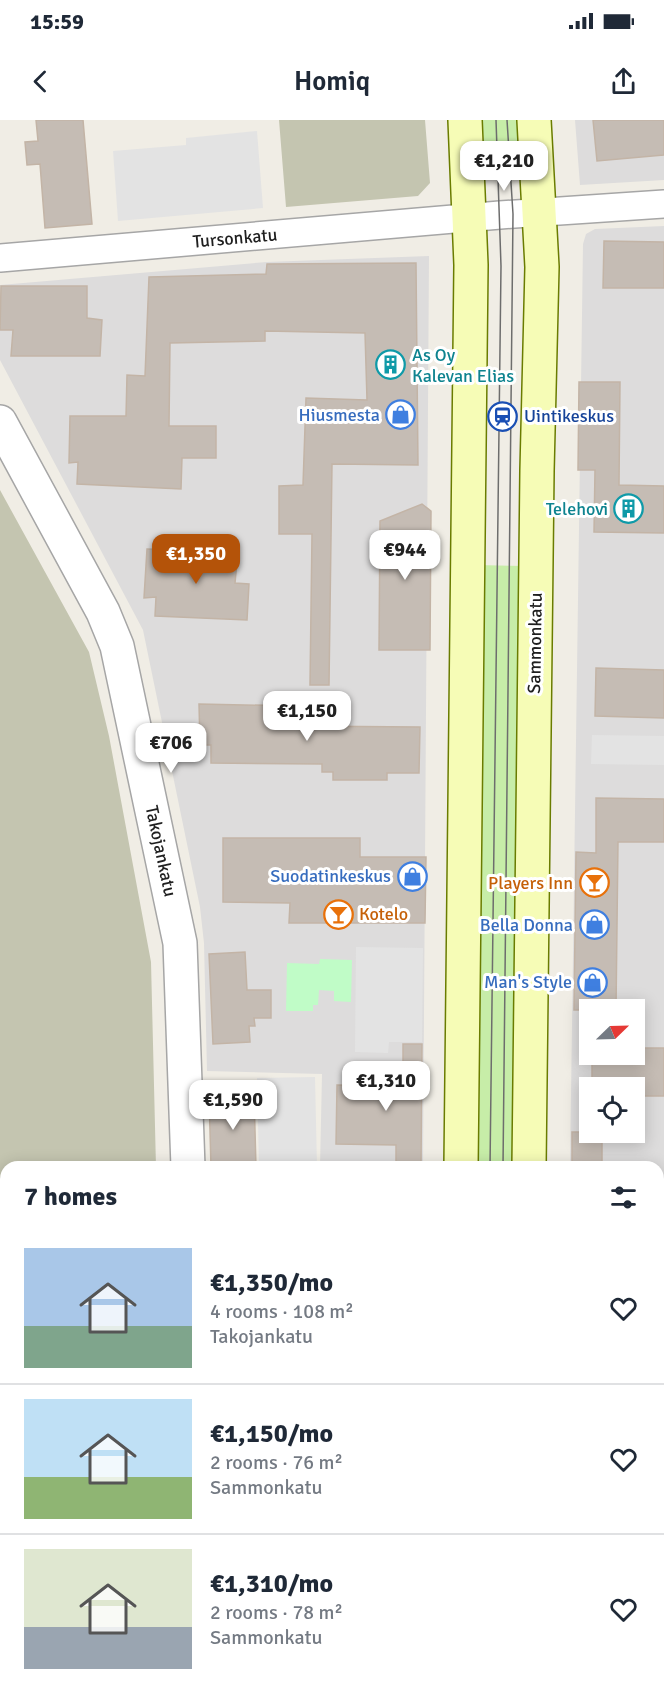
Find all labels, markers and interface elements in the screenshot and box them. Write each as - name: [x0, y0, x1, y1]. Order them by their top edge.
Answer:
- text: 15:59: [30, 8, 84, 35]
- icon: back: [24, 65, 57, 98]
- text: Homiq: [294, 65, 370, 98]
- icon: share: [607, 65, 640, 98]
- pin: €1,210: [455, 141, 553, 192]
- text: €1,210: [474, 148, 534, 173]
- street label: Tursonkatu: [192, 223, 278, 253]
- place label: As Oy Kalevan Elias: [412, 344, 514, 387]
- building icon: As Oy Kalevan Elias: [375, 349, 407, 381]
- shop icon: Hiusmesta: [385, 399, 417, 431]
- station icon: Uintikeskus: [487, 400, 519, 432]
- place label: Hiusmesta: [299, 404, 380, 426]
- place label: Uintikeskus: [524, 405, 614, 427]
- building icon: Telehovi: [613, 493, 645, 525]
- place label: Telehovi: [546, 498, 608, 520]
- pin: €944: [369, 530, 441, 581]
- pin: €1,350: [147, 534, 245, 585]
- text: €944: [383, 537, 427, 562]
- text: €1,350: [166, 541, 226, 566]
- street label: Sammonkatu: [523, 592, 547, 694]
- pin: €1,150: [258, 691, 356, 742]
- text: €1,150: [277, 698, 337, 723]
- pin: €706: [135, 723, 207, 774]
- text: €706: [149, 730, 193, 755]
- street label: Takojankatu: [141, 803, 181, 899]
- shop icon: Suodatinkeskus: [396, 860, 428, 892]
- place label: Suodatinkeskus: [270, 865, 391, 887]
- bar icon: Players Inn: [578, 867, 610, 899]
- place label: Players Inn: [488, 872, 573, 894]
- bar icon: Kotelo: [322, 898, 354, 930]
- place label: Kotelo: [359, 903, 408, 925]
- shop icon: Bella Donna: [578, 909, 610, 941]
- place label: Bella Donna: [480, 914, 573, 936]
- shop icon: Man's Style: [577, 966, 609, 998]
- place label: Man's Style: [484, 971, 572, 993]
- north arrow: [579, 999, 645, 1065]
- map controls: [579, 999, 645, 1143]
- pin: €1,310: [337, 1061, 435, 1112]
- text: €1,310: [356, 1068, 416, 1093]
- button: locate: [579, 1077, 645, 1143]
- pin: €1,590: [184, 1080, 282, 1131]
- text: €1,590: [203, 1087, 263, 1112]
- text: 7 homes: [24, 1181, 117, 1213]
- icon: filters: [607, 1181, 640, 1214]
- text: €1,350/mo: [210, 1267, 333, 1299]
- icon: home: [72, 1272, 144, 1344]
- icon: heart: [607, 1292, 640, 1325]
- text: 4 rooms · 108 m²: [210, 1299, 354, 1324]
- text: Takojankatu: [210, 1324, 313, 1349]
- text: €1,150/mo: [210, 1418, 333, 1450]
- icon: home: [72, 1423, 144, 1495]
- icon: heart: [607, 1443, 640, 1476]
- text: 2 rooms · 76 m²: [210, 1450, 343, 1475]
- text: Sammonkatu: [210, 1475, 322, 1500]
- text: €1,310/mo: [210, 1568, 333, 1600]
- icon: home: [72, 1573, 144, 1645]
- icon: heart: [607, 1593, 640, 1626]
- text: 2 rooms · 78 m²: [210, 1600, 343, 1625]
- text: Sammonkatu: [210, 1625, 322, 1650]

